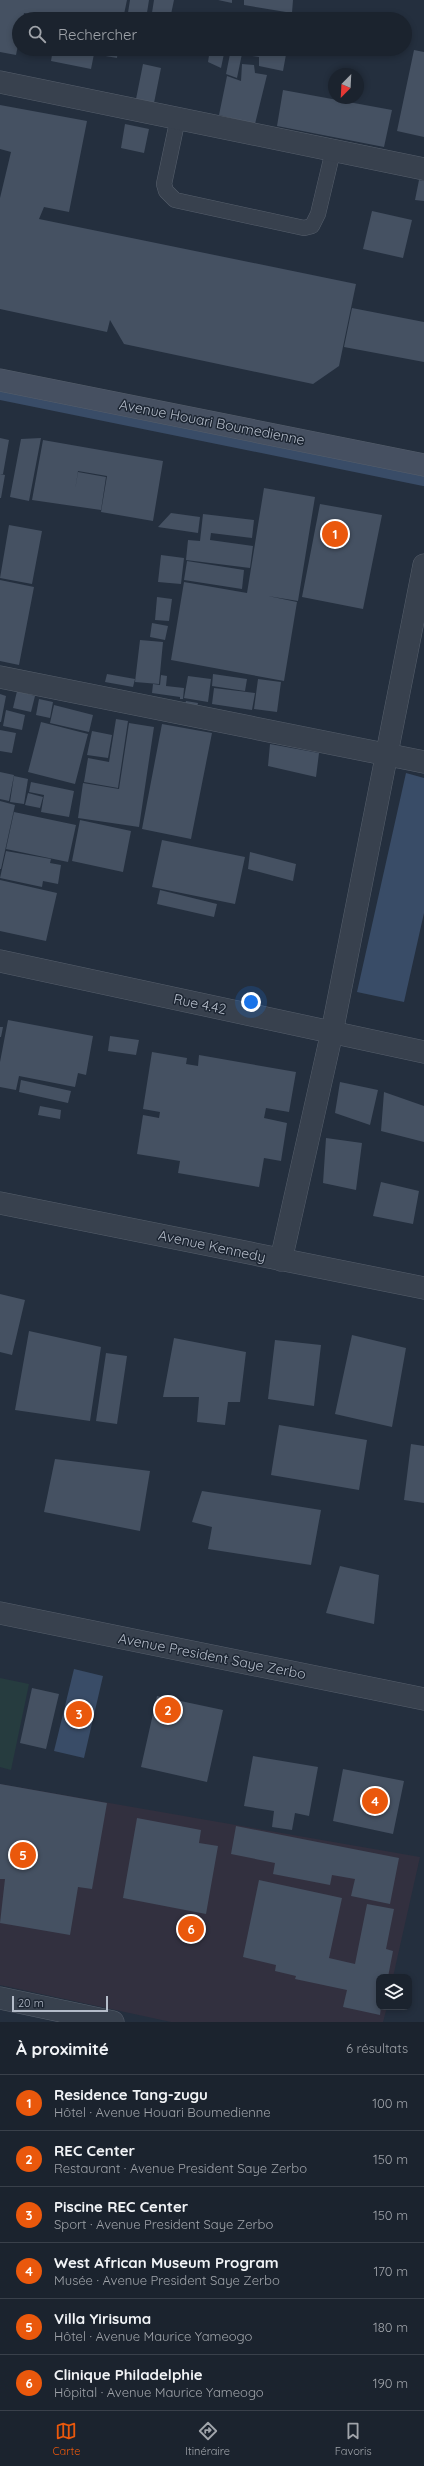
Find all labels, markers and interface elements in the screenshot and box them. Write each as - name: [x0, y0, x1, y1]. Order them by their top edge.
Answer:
- search box: [12, 12, 412, 56]
- icon: search: [26, 23, 48, 45]
- text: Rechercher: [58, 25, 137, 44]
- north arrow: [328, 68, 364, 104]
- street label: Avenue Houari Boumedienne: [118, 395, 306, 449]
- pin: 1: [322, 519, 348, 549]
- street label: Rue 4.42: [172, 990, 228, 1018]
- your location: [241, 992, 261, 1012]
- street label: Avenue Kennedy: [157, 1226, 267, 1266]
- street label: Avenue President Saye Zerbo: [117, 1629, 307, 1683]
- pin: 2: [155, 1695, 181, 1725]
- pin: 3: [66, 1699, 92, 1729]
- pin: 4: [362, 1786, 388, 1816]
- pin: 5: [10, 1840, 36, 1870]
- pin: 6: [178, 1914, 204, 1944]
- map controls: [376, 1974, 412, 2010]
- button: layers: [376, 1974, 412, 2010]
- scale bar: [12, 1994, 108, 2013]
- text: 20 m: [18, 1996, 44, 2010]
- text: À proximité: [16, 2038, 109, 2059]
- text: 6 résultats: [346, 2040, 408, 2056]
- text: Residence Tang-zugu: [54, 2085, 208, 2104]
- text: 1: [26, 2095, 32, 2111]
- text: 100 m: [372, 2095, 408, 2111]
- text: Hôtel · Avenue Houari Boumedienne: [54, 2104, 271, 2120]
- text: REC Center: [54, 2141, 135, 2160]
- text: 2: [25, 2151, 33, 2167]
- text: 150 m: [373, 2151, 408, 2167]
- text: Restaurant · Avenue President Saye Zerbo: [54, 2160, 307, 2176]
- text: Piscine REC Center: [54, 2197, 188, 2216]
- text: 3: [26, 2207, 32, 2223]
- text: 150 m: [373, 2207, 408, 2223]
- text: Sport · Avenue President Saye Zerbo: [54, 2216, 273, 2232]
- text: West African Museum Program: [54, 2253, 279, 2272]
- text: 4: [25, 2263, 33, 2279]
- text: 170 m: [373, 2263, 408, 2279]
- text: Musée · Avenue President Saye Zerbo: [54, 2272, 280, 2288]
- text: Villa Yirisuma: [54, 2309, 151, 2328]
- text: 5: [25, 2319, 33, 2335]
- text: 180 m: [373, 2319, 408, 2335]
- text: Hôtel · Avenue Maurice Yameogo: [54, 2328, 252, 2344]
- text: Clinique Philadelphie: [54, 2365, 203, 2384]
- text: 6: [25, 2375, 33, 2391]
- text: 190 m: [373, 2375, 408, 2391]
- text: Hôpital · Avenue Maurice Yameogo: [54, 2384, 264, 2400]
- tab: Carte: [52, 2420, 80, 2458]
- tab: Itinéraire: [185, 2420, 230, 2458]
- tab: Favoris: [335, 2420, 372, 2458]

